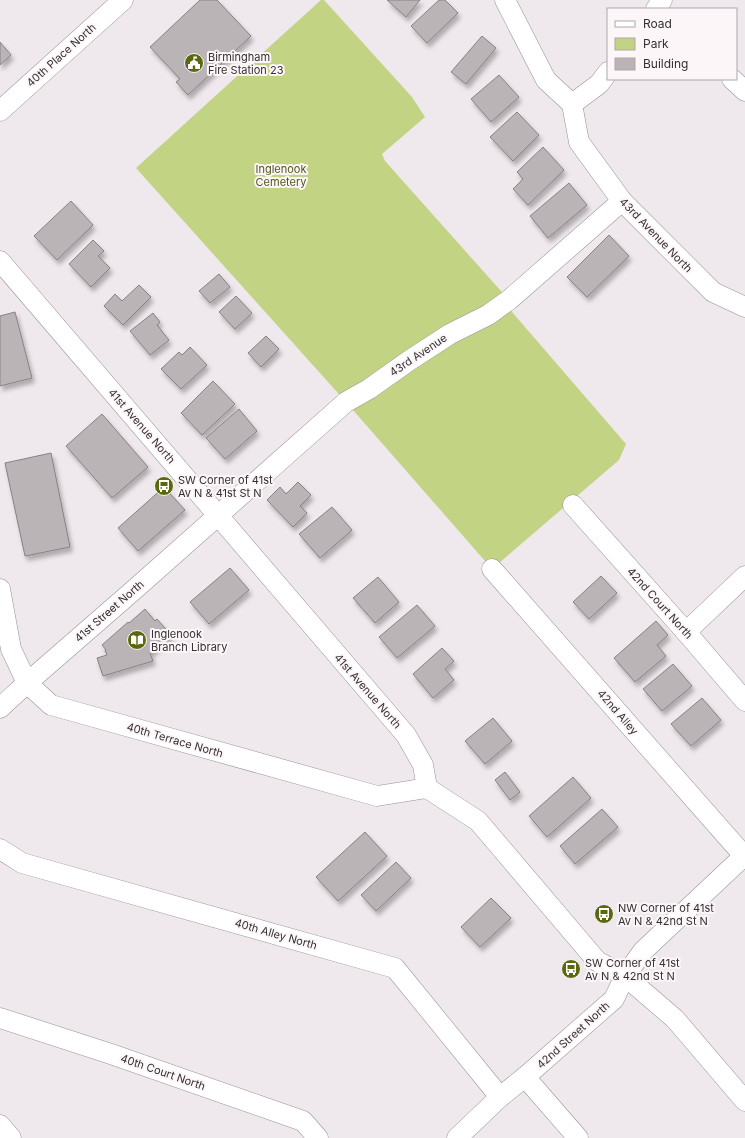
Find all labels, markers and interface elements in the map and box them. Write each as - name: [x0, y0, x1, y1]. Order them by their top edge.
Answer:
- legend: [607, 8, 737, 80]
- text: Road: [643, 16, 672, 31]
- street label: 40th Place North: [23, 20, 99, 90]
- text: Park: [643, 36, 669, 51]
- place label: Birmingham Fire Station 23: [208, 50, 284, 77]
- public building icon: Birmingham Fire Station 23: [183, 52, 205, 74]
- text: Building: [643, 56, 688, 71]
- park label: Inglenook Cemetery: [255, 162, 307, 189]
- street label: 43rd Avenue North: [617, 195, 695, 275]
- street label: 43rd Avenue: [387, 331, 449, 379]
- street label: 41st Avenue North: [106, 386, 178, 466]
- place label: SW Corner of 41st Av N & 41st St N: [178, 473, 273, 500]
- bus stop icon: SW Corner of 41st Av N & 41st St N: [153, 475, 175, 497]
- street label: 42nd Court North: [624, 564, 696, 642]
- street label: 41st Street North: [71, 577, 147, 645]
- place label: Inglenook Branch Library: [151, 627, 227, 654]
- library icon: Inglenook Branch Library: [126, 629, 148, 651]
- street label: 41st Avenue North: [332, 651, 404, 731]
- street label: 42nd Alley: [595, 686, 641, 738]
- street label: 40th Terrace North: [125, 720, 225, 760]
- place label: NW Corner of 41st Av N & 42nd St N: [618, 901, 714, 928]
- bus stop icon: NW Corner of 41st Av N & 42nd St N: [593, 903, 615, 925]
- street label: 40th Alley North: [233, 916, 319, 952]
- place label: SW Corner of 41st Av N & 42nd St N: [585, 956, 680, 983]
- bus stop icon: SW Corner of 41st Av N & 42nd St N: [560, 958, 582, 980]
- street label: 42nd Street North: [534, 998, 612, 1072]
- street label: 40th Court North: [119, 1051, 207, 1093]

